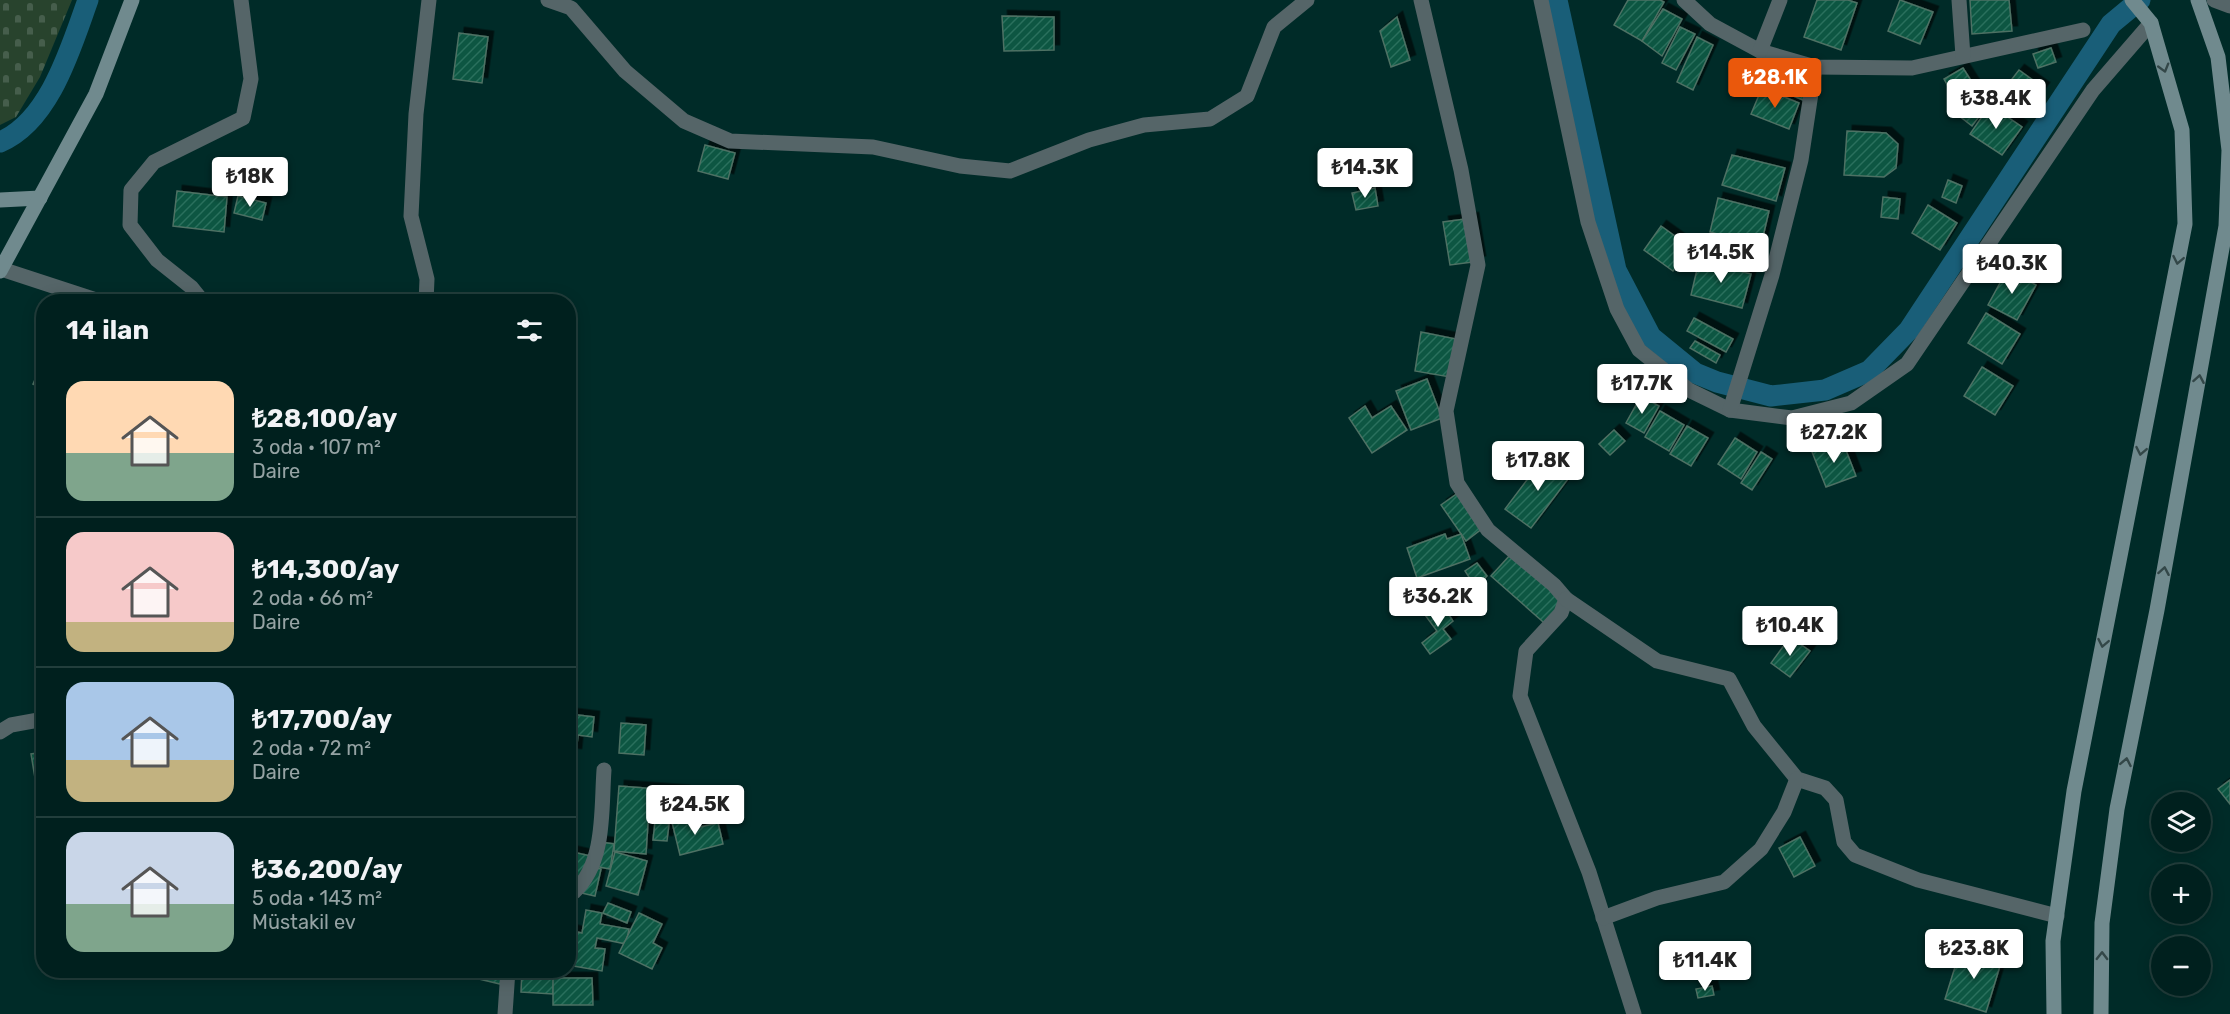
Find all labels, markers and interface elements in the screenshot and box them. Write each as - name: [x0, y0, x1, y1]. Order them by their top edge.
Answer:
- pin: ₺28.1K: [1726, 58, 1824, 109]
- one-way arrow: [2157, 62, 2169, 73]
- text: ₺28.1K: [1742, 65, 1808, 89]
- pin: ₺38.4K: [1947, 79, 2045, 130]
- text: ₺38.4K: [1961, 86, 2031, 110]
- pin: ₺14.3K: [1316, 148, 1414, 199]
- text: ₺14.3K: [1331, 155, 1399, 179]
- pin: ₺18K: [214, 157, 286, 208]
- text: ₺18K: [226, 164, 274, 188]
- pin: ₺14.5K: [1672, 233, 1770, 284]
- text: ₺14.5K: [1688, 240, 1754, 264]
- pin: ₺40.3K: [1963, 244, 2061, 295]
- text: ₺40.3K: [1977, 251, 2047, 275]
- one-way arrow: [2172, 255, 2185, 265]
- icon: filters: [513, 314, 546, 347]
- text: 14 ilan: [66, 315, 149, 346]
- pin: ₺17.7K: [1593, 364, 1691, 415]
- text: ₺17.7K: [1611, 371, 1673, 395]
- one-way arrow: [2192, 374, 2204, 384]
- text: ₺28,100/ay: [252, 403, 397, 434]
- icon: home: [114, 405, 186, 477]
- pin: ₺27.2K: [1785, 413, 1883, 464]
- text: ₺27.2K: [1801, 420, 1867, 444]
- text: 3 oda · 107 m²: [252, 435, 381, 459]
- pin: ₺17.8K: [1489, 441, 1587, 492]
- one-way arrow: [2135, 446, 2148, 456]
- text: ₺17.8K: [1506, 448, 1570, 472]
- text: Daire: [252, 459, 300, 483]
- text: ₺14,300/ay: [252, 554, 399, 585]
- icon: home: [114, 556, 186, 628]
- one-way arrow: [2157, 566, 2170, 576]
- pin: ₺36.2K: [1389, 577, 1487, 628]
- text: ₺36.2K: [1403, 584, 1473, 608]
- text: 2 oda · 66 m²: [252, 586, 373, 610]
- pin: ₺10.4K: [1741, 606, 1839, 657]
- text: Daire: [252, 610, 300, 634]
- text: ₺10.4K: [1756, 613, 1824, 637]
- one-way arrow: [2097, 637, 2110, 647]
- text: ₺17,700/ay: [252, 704, 392, 735]
- icon: home: [114, 706, 186, 778]
- text: 2 oda · 72 m²: [252, 736, 371, 760]
- one-way arrow: [2119, 758, 2132, 768]
- text: Daire: [252, 760, 300, 784]
- pin: ₺24.5K: [646, 785, 744, 836]
- text: ₺24.5K: [660, 792, 730, 816]
- map controls: [2151, 792, 2211, 996]
- button: layers: [2151, 792, 2211, 852]
- text: ₺36,200/ay: [252, 854, 403, 885]
- icon: home: [114, 856, 186, 928]
- button: +: [2151, 864, 2211, 924]
- text: 5 oda · 143 m²: [252, 886, 382, 910]
- text: Müstakil ev: [252, 910, 356, 934]
- pin: ₺23.8K: [1925, 929, 2023, 980]
- text: ₺23.8K: [1939, 936, 2009, 960]
- button: −: [2151, 936, 2211, 996]
- pin: ₺11.4K: [1656, 941, 1754, 992]
- text: ₺11.4K: [1673, 948, 1737, 972]
- one-way arrow: [2096, 951, 2108, 960]

